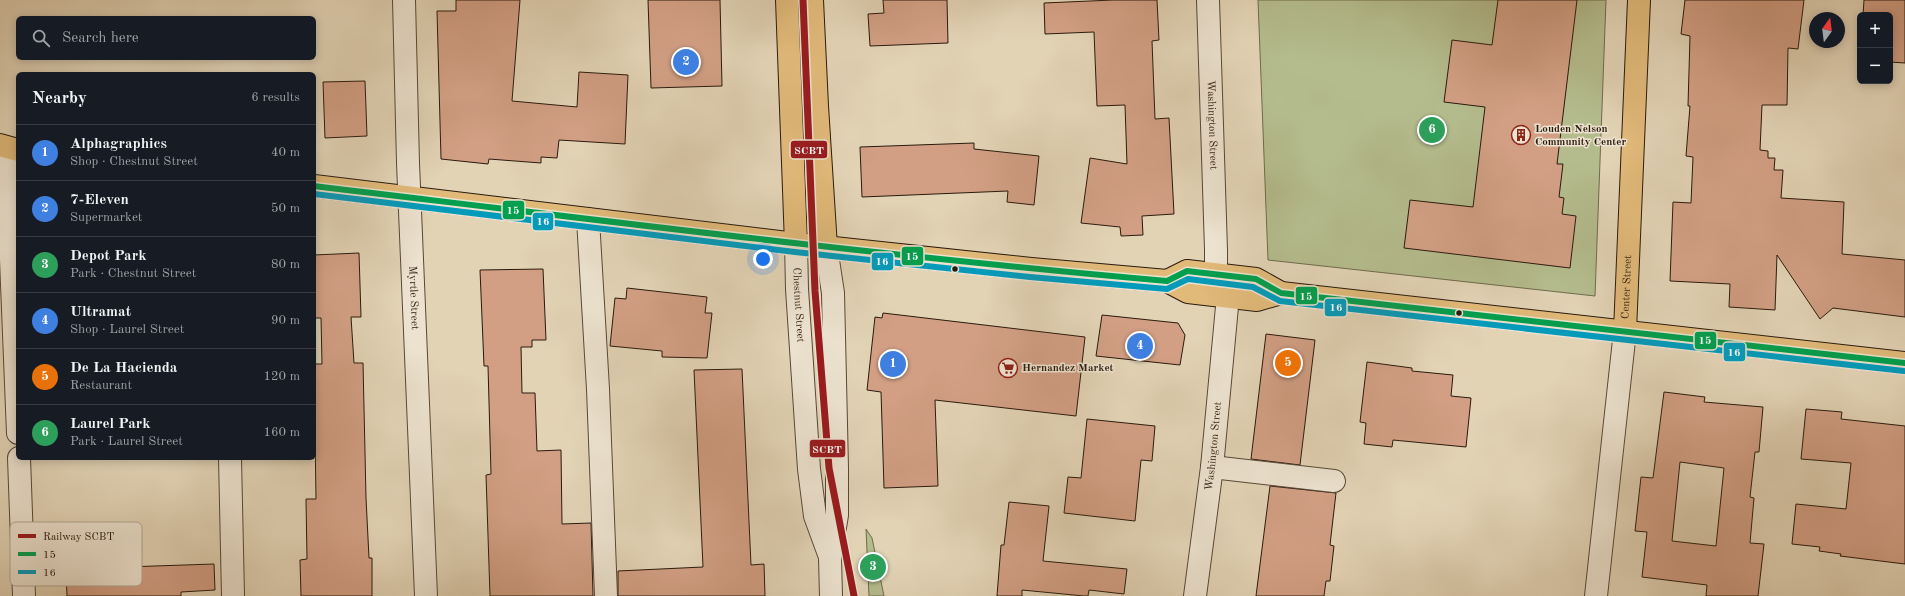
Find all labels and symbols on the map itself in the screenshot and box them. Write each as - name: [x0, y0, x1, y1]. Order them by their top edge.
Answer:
- north arrow: [1809, 12, 1845, 48]
- pin: 2: [673, 47, 699, 77]
- street label: Washington Street: [1205, 80, 1219, 170]
- pin: 6: [1419, 115, 1445, 145]
- building icon: Louden Nelson Community Center: [1510, 124, 1532, 146]
- place label: Louden Nelson Community Center: [1535, 124, 1626, 148]
- line badge: SCBT: [790, 140, 828, 159]
- text: SCBT: [794, 146, 824, 157]
- line badge: 15: [502, 200, 525, 220]
- text: 15: [507, 206, 519, 217]
- line badge: 16: [532, 212, 554, 231]
- text: 16: [537, 217, 549, 228]
- line badge: 15: [901, 246, 924, 266]
- your location: [753, 249, 773, 269]
- line badge: 16: [871, 252, 894, 271]
- text: 15: [906, 252, 918, 263]
- street label: Center Street: [1620, 255, 1634, 319]
- text: 16: [876, 257, 888, 268]
- unlabelled marker: [950, 264, 960, 274]
- street label: Myrtle Street: [407, 266, 420, 330]
- street label: Chestnut Street: [791, 267, 806, 343]
- line badge: 15: [1295, 286, 1318, 305]
- text: 15: [1300, 292, 1312, 303]
- line badge: 16: [1324, 298, 1347, 317]
- text: 16: [1330, 303, 1342, 314]
- unlabelled marker: [1454, 308, 1464, 318]
- pin: 4: [1127, 331, 1153, 361]
- line badge: 15: [1694, 331, 1717, 350]
- text: 15: [1699, 336, 1711, 347]
- line badge: 16: [1723, 342, 1746, 362]
- pin: 5: [1275, 348, 1301, 378]
- text: 16: [1728, 348, 1740, 359]
- pin: 1: [880, 349, 906, 379]
- supermarket icon: Hernandez Market: [997, 357, 1019, 379]
- place label: Hernandez Market: [1022, 363, 1114, 374]
- street label: Washington Street: [1203, 401, 1224, 491]
- line badge: SCBT: [809, 439, 846, 458]
- text: SCBT: [812, 445, 842, 456]
- legend: [10, 522, 142, 586]
- text: Railway SCBT: [43, 532, 114, 543]
- text: 15: [43, 550, 56, 561]
- pin: 3: [860, 552, 886, 582]
- text: 16: [43, 568, 56, 579]

